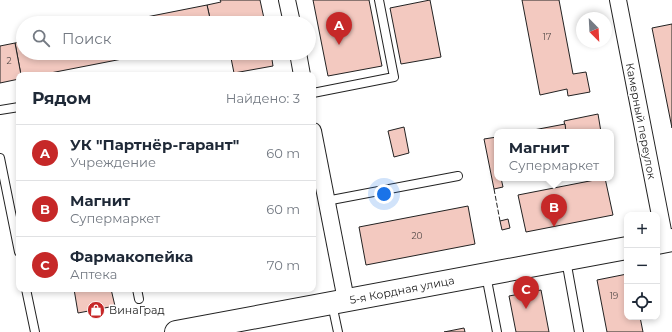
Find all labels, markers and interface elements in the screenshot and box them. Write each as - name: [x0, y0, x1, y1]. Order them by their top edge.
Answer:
- pin: A: [326, 12, 352, 45]
- north arrow: [576, 12, 612, 48]
- search box: [16, 16, 316, 60]
- icon: search: [30, 27, 52, 49]
- text: Поиск: [62, 29, 111, 48]
- house number: 17: [543, 31, 551, 42]
- house number: 2: [6, 55, 12, 66]
- street label: Камерный переулок: [623, 62, 659, 181]
- text: Рядом: [32, 88, 91, 108]
- text: Найдено: 3: [226, 90, 300, 106]
- popup: [494, 129, 614, 181]
- text: УК "Партнёр-гарант": [70, 135, 239, 154]
- text: Магнит: [509, 138, 569, 157]
- text: A: [40, 145, 50, 161]
- text: 60 m: [266, 145, 300, 161]
- text: Учреждение: [70, 154, 156, 170]
- text: Супермаркет: [509, 157, 599, 173]
- your location: [374, 184, 394, 204]
- text: Магнит: [70, 191, 130, 210]
- pin: B: [541, 194, 567, 227]
- text: B: [40, 201, 50, 217]
- text: 60 m: [266, 201, 300, 217]
- text: Супермаркет: [70, 210, 160, 226]
- map controls: [624, 212, 660, 320]
- button: +: [624, 212, 660, 248]
- house number: 20: [411, 230, 423, 241]
- text: Фармакопейка: [70, 247, 193, 266]
- button: −: [624, 248, 660, 284]
- text: C: [40, 257, 50, 273]
- text: 70 m: [267, 257, 300, 273]
- text: Аптека: [70, 266, 117, 282]
- street label: 5-я Кордная улица: [348, 273, 456, 307]
- pin: C: [513, 276, 539, 309]
- button: locate: [624, 284, 660, 320]
- house number: 19: [610, 290, 619, 301]
- shop icon: ВинаГрад: [86, 300, 106, 320]
- place label: ВинаГрад: [109, 303, 165, 317]

